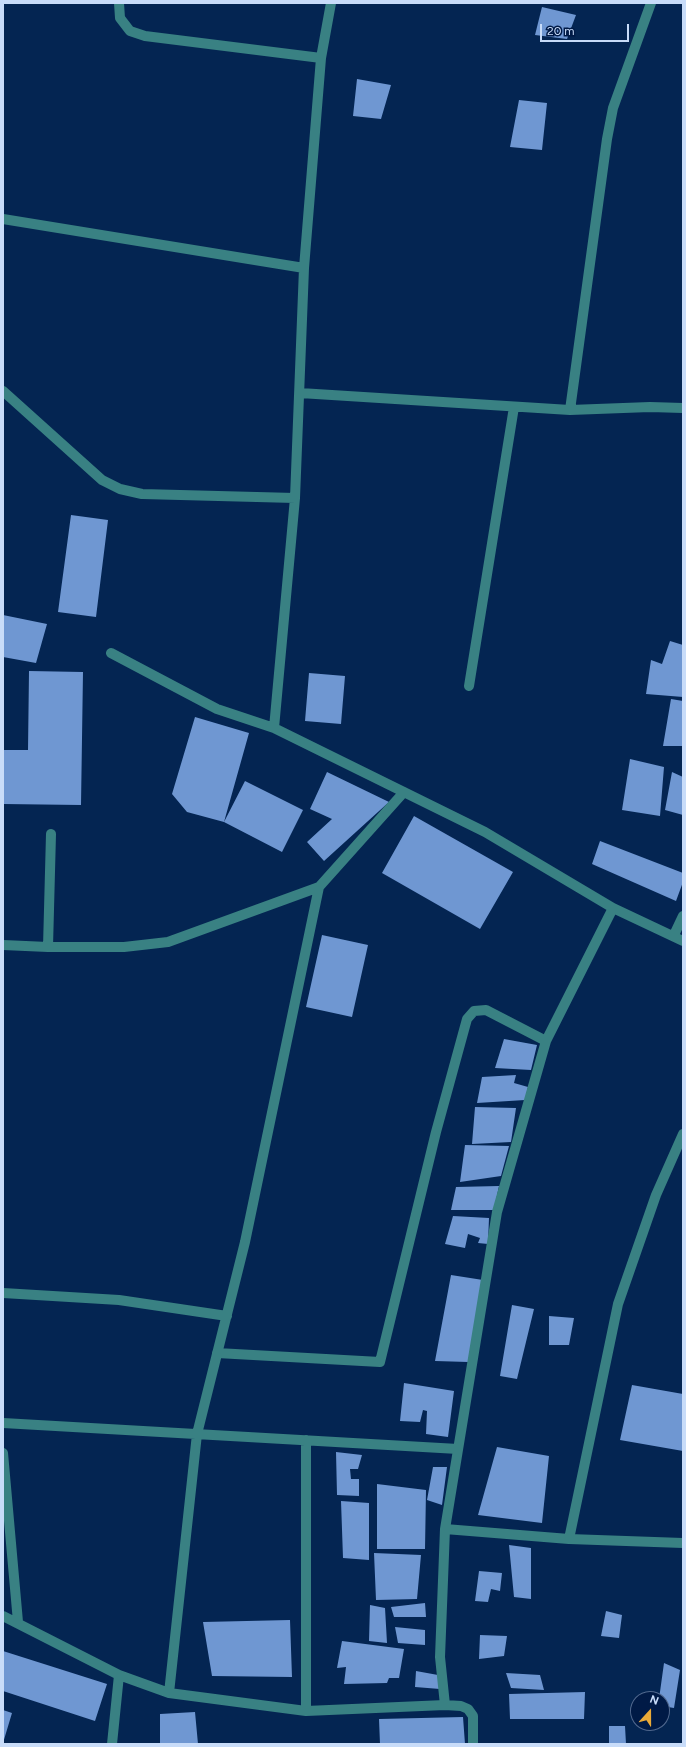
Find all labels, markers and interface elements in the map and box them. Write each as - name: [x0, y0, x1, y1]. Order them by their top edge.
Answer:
- scale bar: [542, 16, 631, 42]
- text: 20 m: [547, 24, 575, 38]
- north arrow: [630, 1691, 670, 1731]
- text: N: [648, 1693, 660, 1708]

